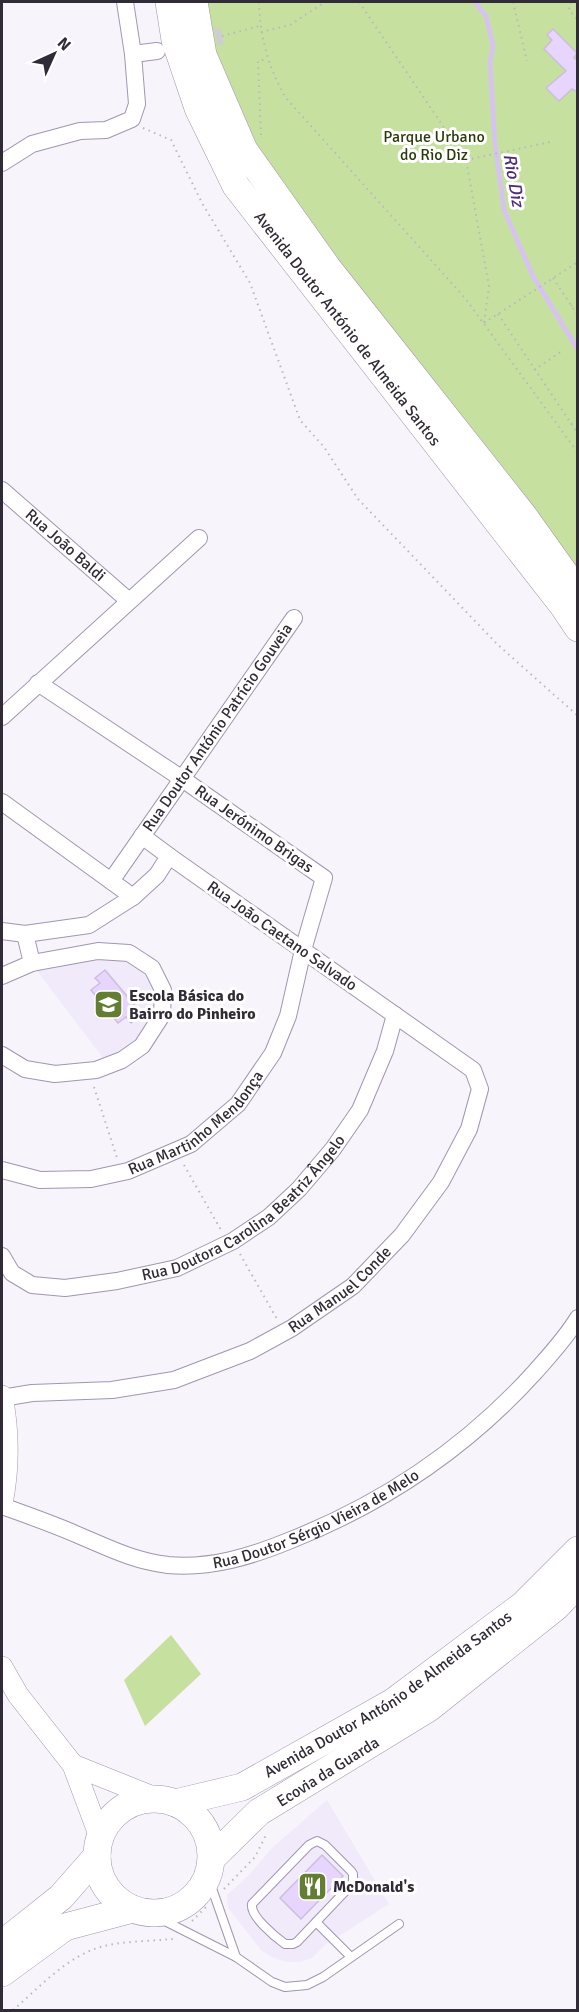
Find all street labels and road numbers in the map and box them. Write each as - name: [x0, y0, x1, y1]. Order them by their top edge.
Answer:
- street label: Avenida Doutor António de Almeida Santos: [250, 207, 445, 450]
- street label: Rua João Baldi: [21, 505, 110, 586]
- street label: Rua Doutor António Patrício Gouveia: [138, 620, 297, 836]
- street label: Rua Jerónimo Brigas: [191, 781, 317, 877]
- street label: Rua João Caetano Salvado: [203, 877, 361, 995]
- street label: Rua Martinho Mendonça: [125, 1067, 268, 1180]
- street label: Rua Doutora Carolina Beatriz Ângelo: [140, 1131, 350, 1285]
- street label: Rua Manuel Conde: [284, 1242, 396, 1338]
- street label: Rua Doutor Sérgio Vieira de Melo: [211, 1465, 423, 1573]
- street label: Avenida Doutor António de Almeida Santos: [261, 1607, 516, 1782]
- street label: Ecovia da Guarda: [273, 1732, 383, 1812]

